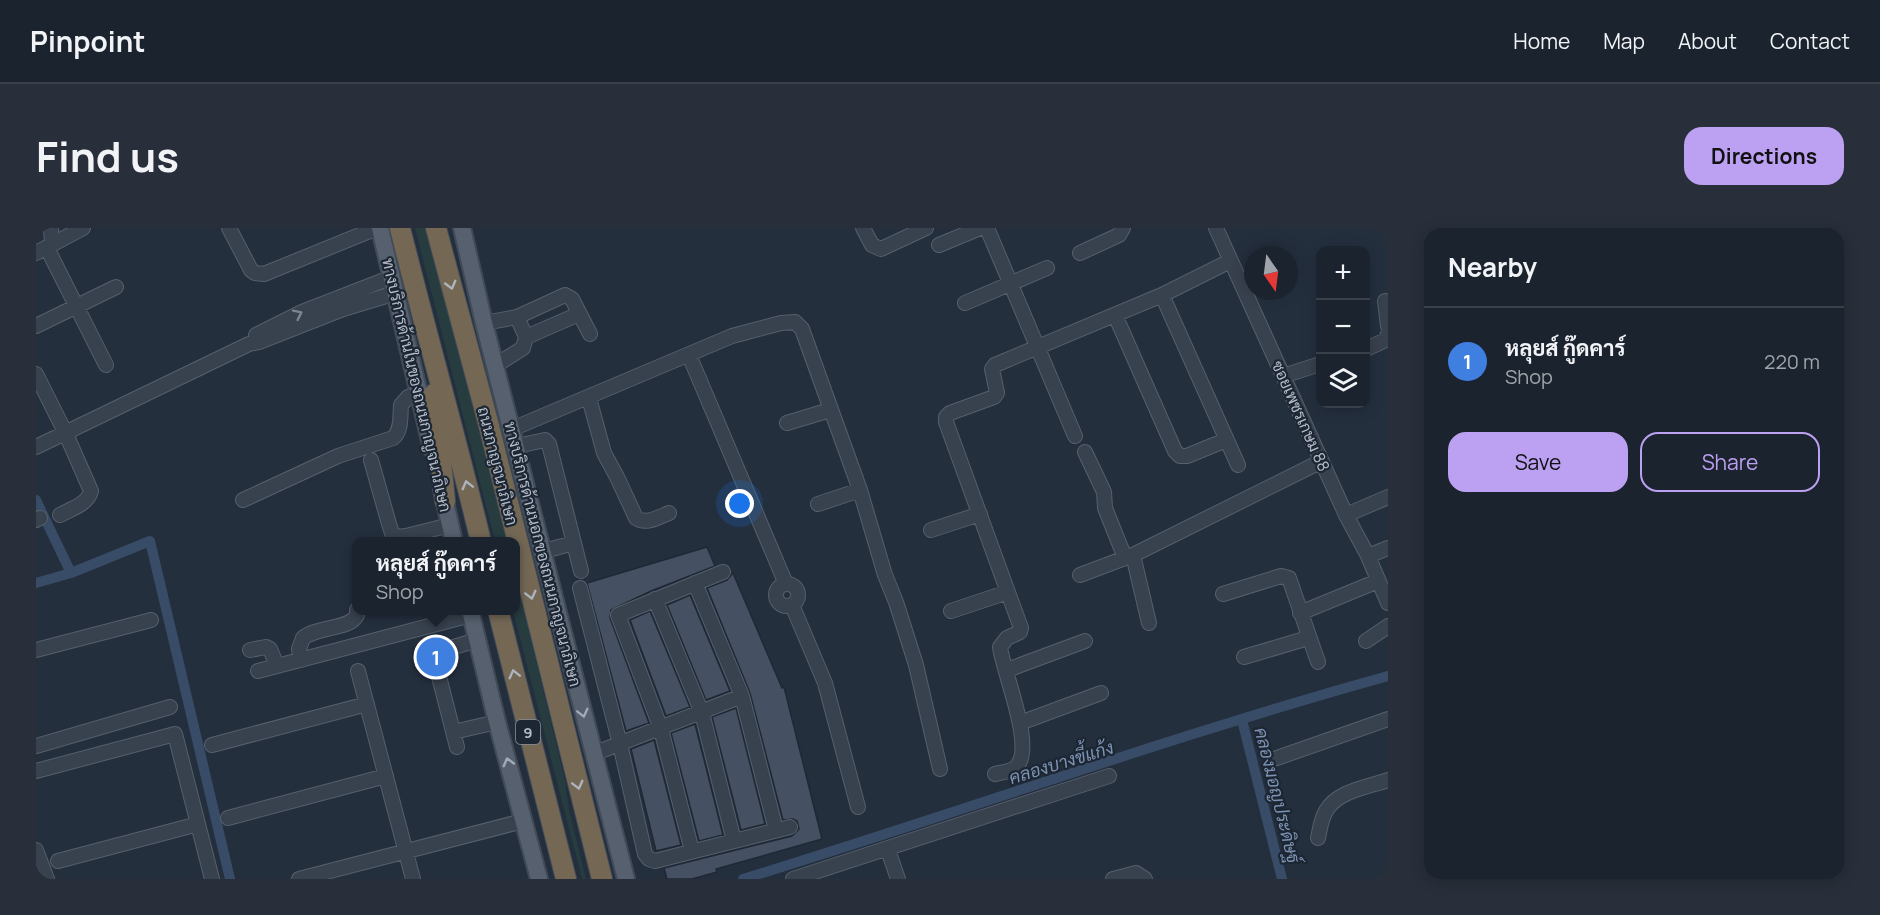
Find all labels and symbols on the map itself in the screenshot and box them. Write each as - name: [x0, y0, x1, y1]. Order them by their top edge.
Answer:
- north arrow: [1244, 246, 1298, 300]
- street label: ทางบริการด้านในของถนนกาญจนาภิเษก: [377, 256, 457, 514]
- one-way arrow: [444, 279, 456, 289]
- one-way arrow: [292, 309, 303, 321]
- street label: ซอยเพชรเกษม 88: [1267, 357, 1335, 475]
- street label: ถนนกาญจนาภิเษก: [473, 404, 523, 528]
- street label: ทางบริการด้านนอกของถนนกาญจนาภิเษก: [499, 419, 587, 689]
- one-way arrow: [462, 480, 475, 490]
- your location: [725, 489, 754, 518]
- one-way arrow: [523, 590, 536, 600]
- pin: 1: [416, 634, 456, 680]
- one-way arrow: [508, 669, 521, 679]
- one-way arrow: [575, 707, 588, 717]
- road number: 9: [516, 720, 540, 744]
- water label: คลองมอญประดิษฐ์: [1249, 725, 1307, 869]
- water label: คลองบางขี้แก้ง: [1005, 732, 1116, 789]
- one-way arrow: [502, 757, 515, 767]
- one-way arrow: [571, 779, 583, 789]

